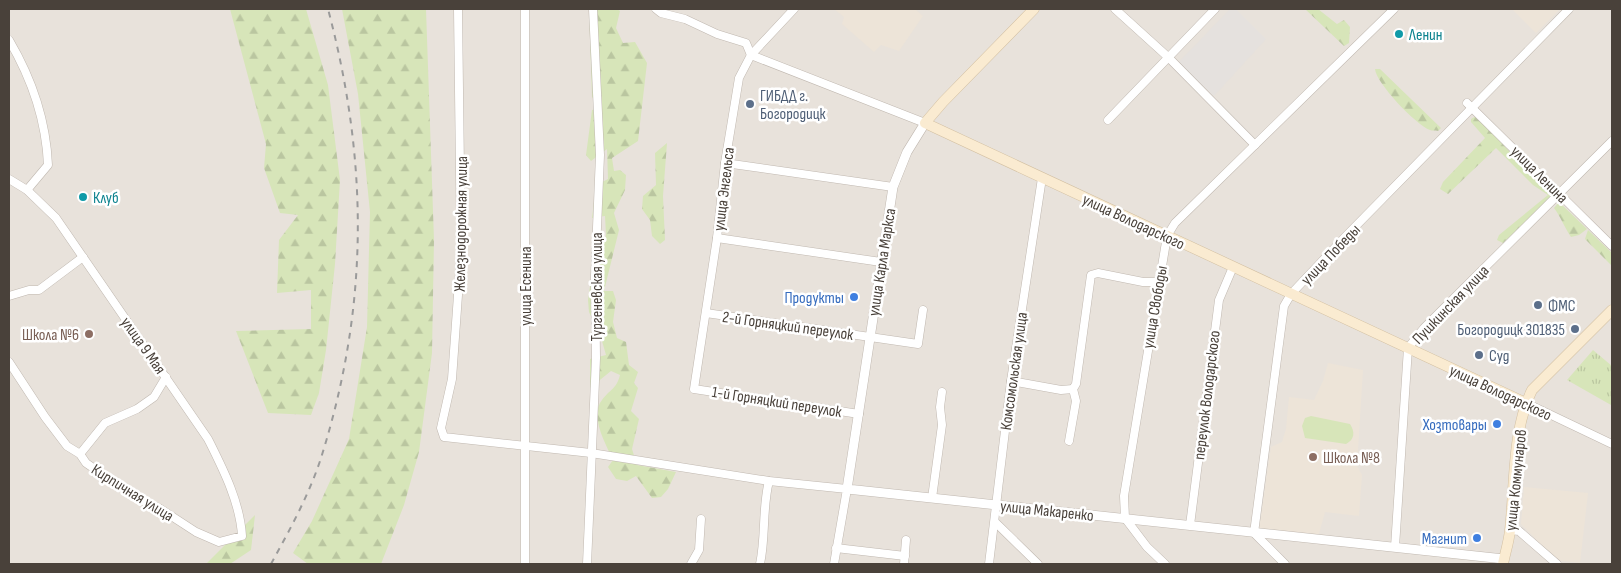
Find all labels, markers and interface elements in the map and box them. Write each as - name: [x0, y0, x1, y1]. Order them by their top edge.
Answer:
- place label: Ленин: [1408, 26, 1442, 45]
- marker: Ленин: [1393, 28, 1405, 40]
- place label: ГИБДД г. Богородицк: [760, 87, 827, 124]
- marker: ГИБДД г. Богородицк: [744, 98, 756, 110]
- street label: улица Ленина: [1506, 142, 1572, 208]
- street label: улица Энгельса: [710, 146, 739, 232]
- street label: Железнодорожная улица: [451, 156, 472, 292]
- place label: Клуб: [93, 189, 119, 208]
- street label: улица Володарского: [1079, 190, 1188, 254]
- marker: Клуб: [77, 191, 89, 203]
- street label: улица Карла Маркса: [865, 207, 900, 317]
- street label: улица Победы: [1297, 221, 1365, 289]
- street label: Тургеневская улица: [588, 232, 607, 342]
- street label: улица Есенина: [517, 246, 536, 326]
- street label: Пушкинская улица: [1409, 262, 1493, 348]
- street label: улица Свободы: [1139, 264, 1172, 350]
- place label: Продукты: [784, 289, 844, 308]
- marker: Продукты: [848, 291, 860, 303]
- place label: ФМС: [1548, 297, 1576, 316]
- marker: ФМС: [1532, 299, 1544, 311]
- street label: 2-й Горняцкий переулок: [721, 308, 855, 345]
- street label: Комсомольская улица: [997, 311, 1032, 432]
- street label: улица 9 Мая: [116, 314, 169, 378]
- place label: Богородицк 301835: [1457, 321, 1565, 340]
- marker: Богородицк 301835: [1569, 323, 1581, 335]
- place label: Школа №6: [22, 326, 79, 345]
- marker: Школа №6: [83, 328, 95, 340]
- street label: переулок Володарского: [1190, 329, 1225, 461]
- place label: Суд: [1489, 347, 1509, 366]
- marker: Суд: [1473, 349, 1485, 361]
- street label: улица Володарского: [1446, 361, 1555, 425]
- street label: 1-й Горняцкий переулок: [711, 383, 844, 422]
- place label: Хозтовары: [1422, 416, 1487, 435]
- marker: Хозтовары: [1491, 418, 1503, 430]
- street label: улица Коммунаров: [1502, 428, 1531, 532]
- place label: Школа №8: [1323, 449, 1380, 468]
- marker: Школа №8: [1307, 451, 1319, 463]
- street label: Кирпичная улица: [88, 460, 177, 526]
- street label: улица Макаренко: [999, 497, 1094, 526]
- place label: Магнит: [1422, 530, 1467, 549]
- marker: Магнит: [1471, 532, 1483, 544]

